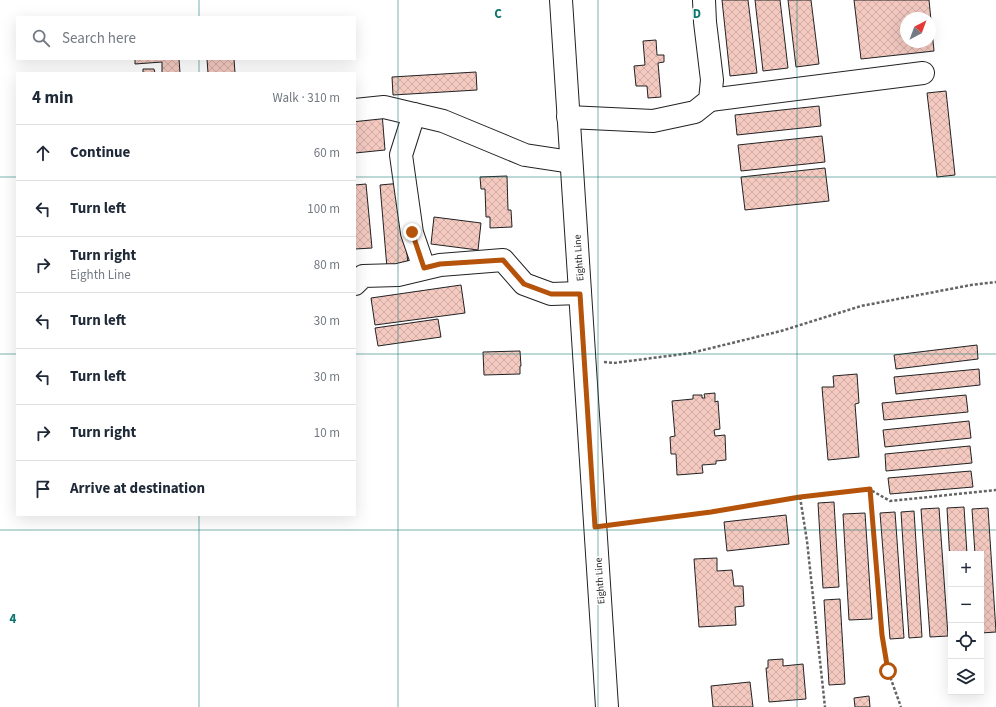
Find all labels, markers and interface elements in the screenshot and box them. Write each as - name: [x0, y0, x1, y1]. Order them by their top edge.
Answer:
- text: C: [494, 5, 502, 23]
- text: D: [693, 5, 701, 23]
- north arrow: [900, 12, 936, 48]
- search box: [16, 16, 356, 60]
- icon: search: [30, 27, 52, 49]
- text: Search here: [62, 28, 136, 49]
- text: 4 min: [32, 86, 73, 110]
- text: Walk · 310 m: [272, 89, 340, 107]
- icon: ahead: [32, 142, 54, 164]
- text: Continue: [70, 142, 130, 163]
- text: 60 m: [314, 144, 340, 162]
- icon: left: [32, 198, 54, 220]
- text: Turn left: [70, 198, 126, 219]
- text: 100 m: [307, 200, 340, 218]
- route end: [403, 223, 421, 241]
- street label: Eighth Line: [570, 234, 588, 282]
- text: Turn right: [70, 245, 136, 266]
- icon: right: [32, 254, 54, 276]
- text: 80 m: [314, 256, 340, 274]
- text: Eighth Line: [70, 266, 131, 284]
- icon: left: [32, 310, 54, 332]
- text: Turn left: [70, 310, 126, 331]
- text: 30 m: [314, 312, 340, 330]
- icon: left: [32, 366, 54, 388]
- text: Turn left: [70, 366, 126, 387]
- text: 30 m: [314, 368, 340, 386]
- icon: right: [32, 422, 54, 444]
- text: Turn right: [70, 422, 136, 443]
- text: 10 m: [314, 424, 340, 442]
- icon: arrive: [32, 478, 54, 500]
- text: Arrive at destination: [70, 478, 205, 499]
- map controls: [948, 551, 984, 695]
- button: +: [948, 551, 984, 587]
- street label: Eighth Line: [591, 557, 609, 605]
- button: −: [948, 587, 984, 623]
- text: 4: [10, 610, 17, 628]
- button: locate: [948, 623, 984, 659]
- button: layers: [948, 659, 984, 695]
- route start: [879, 662, 897, 680]

